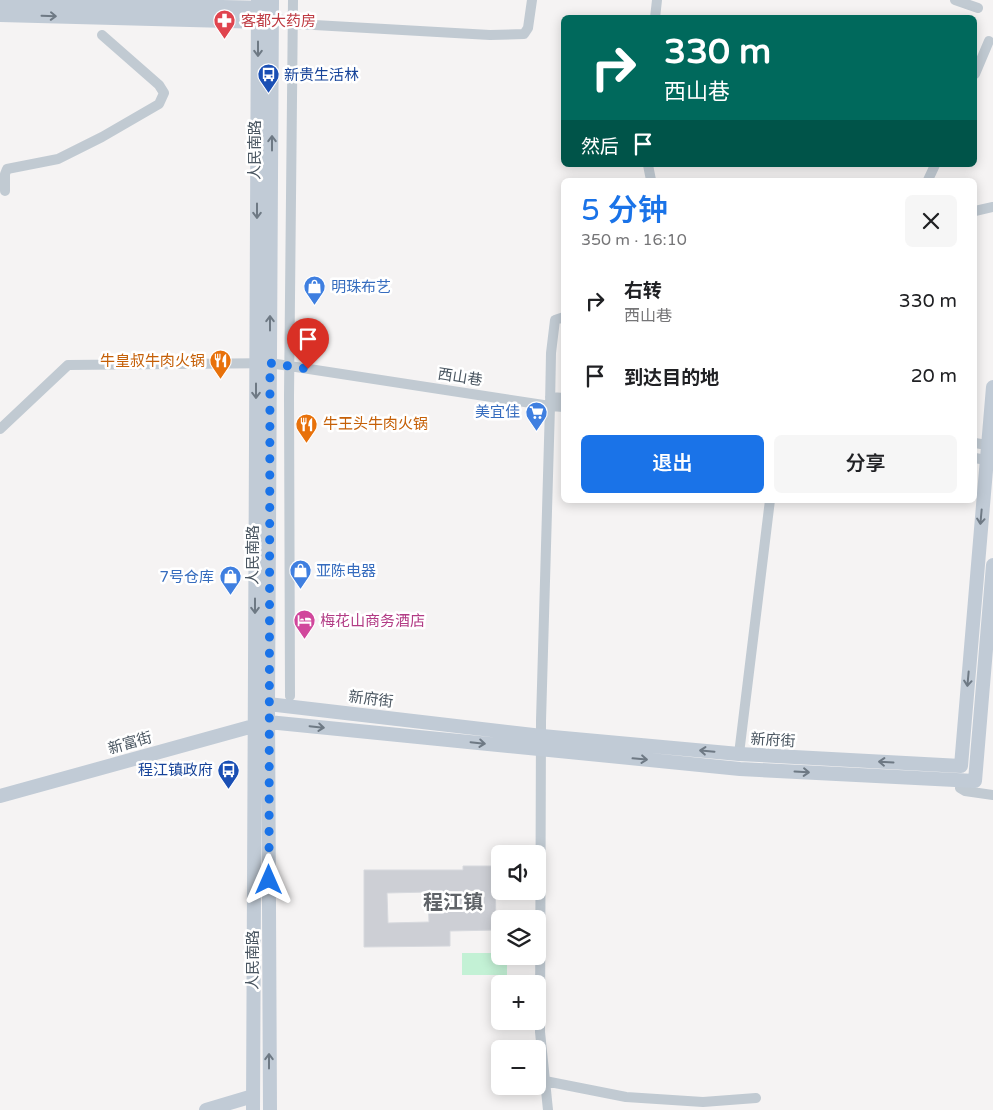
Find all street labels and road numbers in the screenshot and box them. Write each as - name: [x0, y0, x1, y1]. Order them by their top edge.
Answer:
- street label: 人民南路: [246, 120, 264, 180]
- street label: 西山巷: [436, 365, 484, 389]
- street label: 人民南路: [244, 525, 262, 585]
- street label: 新府街: [348, 687, 394, 711]
- street label: 新富街: [106, 728, 154, 758]
- street label: 新府街: [750, 730, 796, 750]
- street label: 人民南路: [244, 930, 262, 990]

